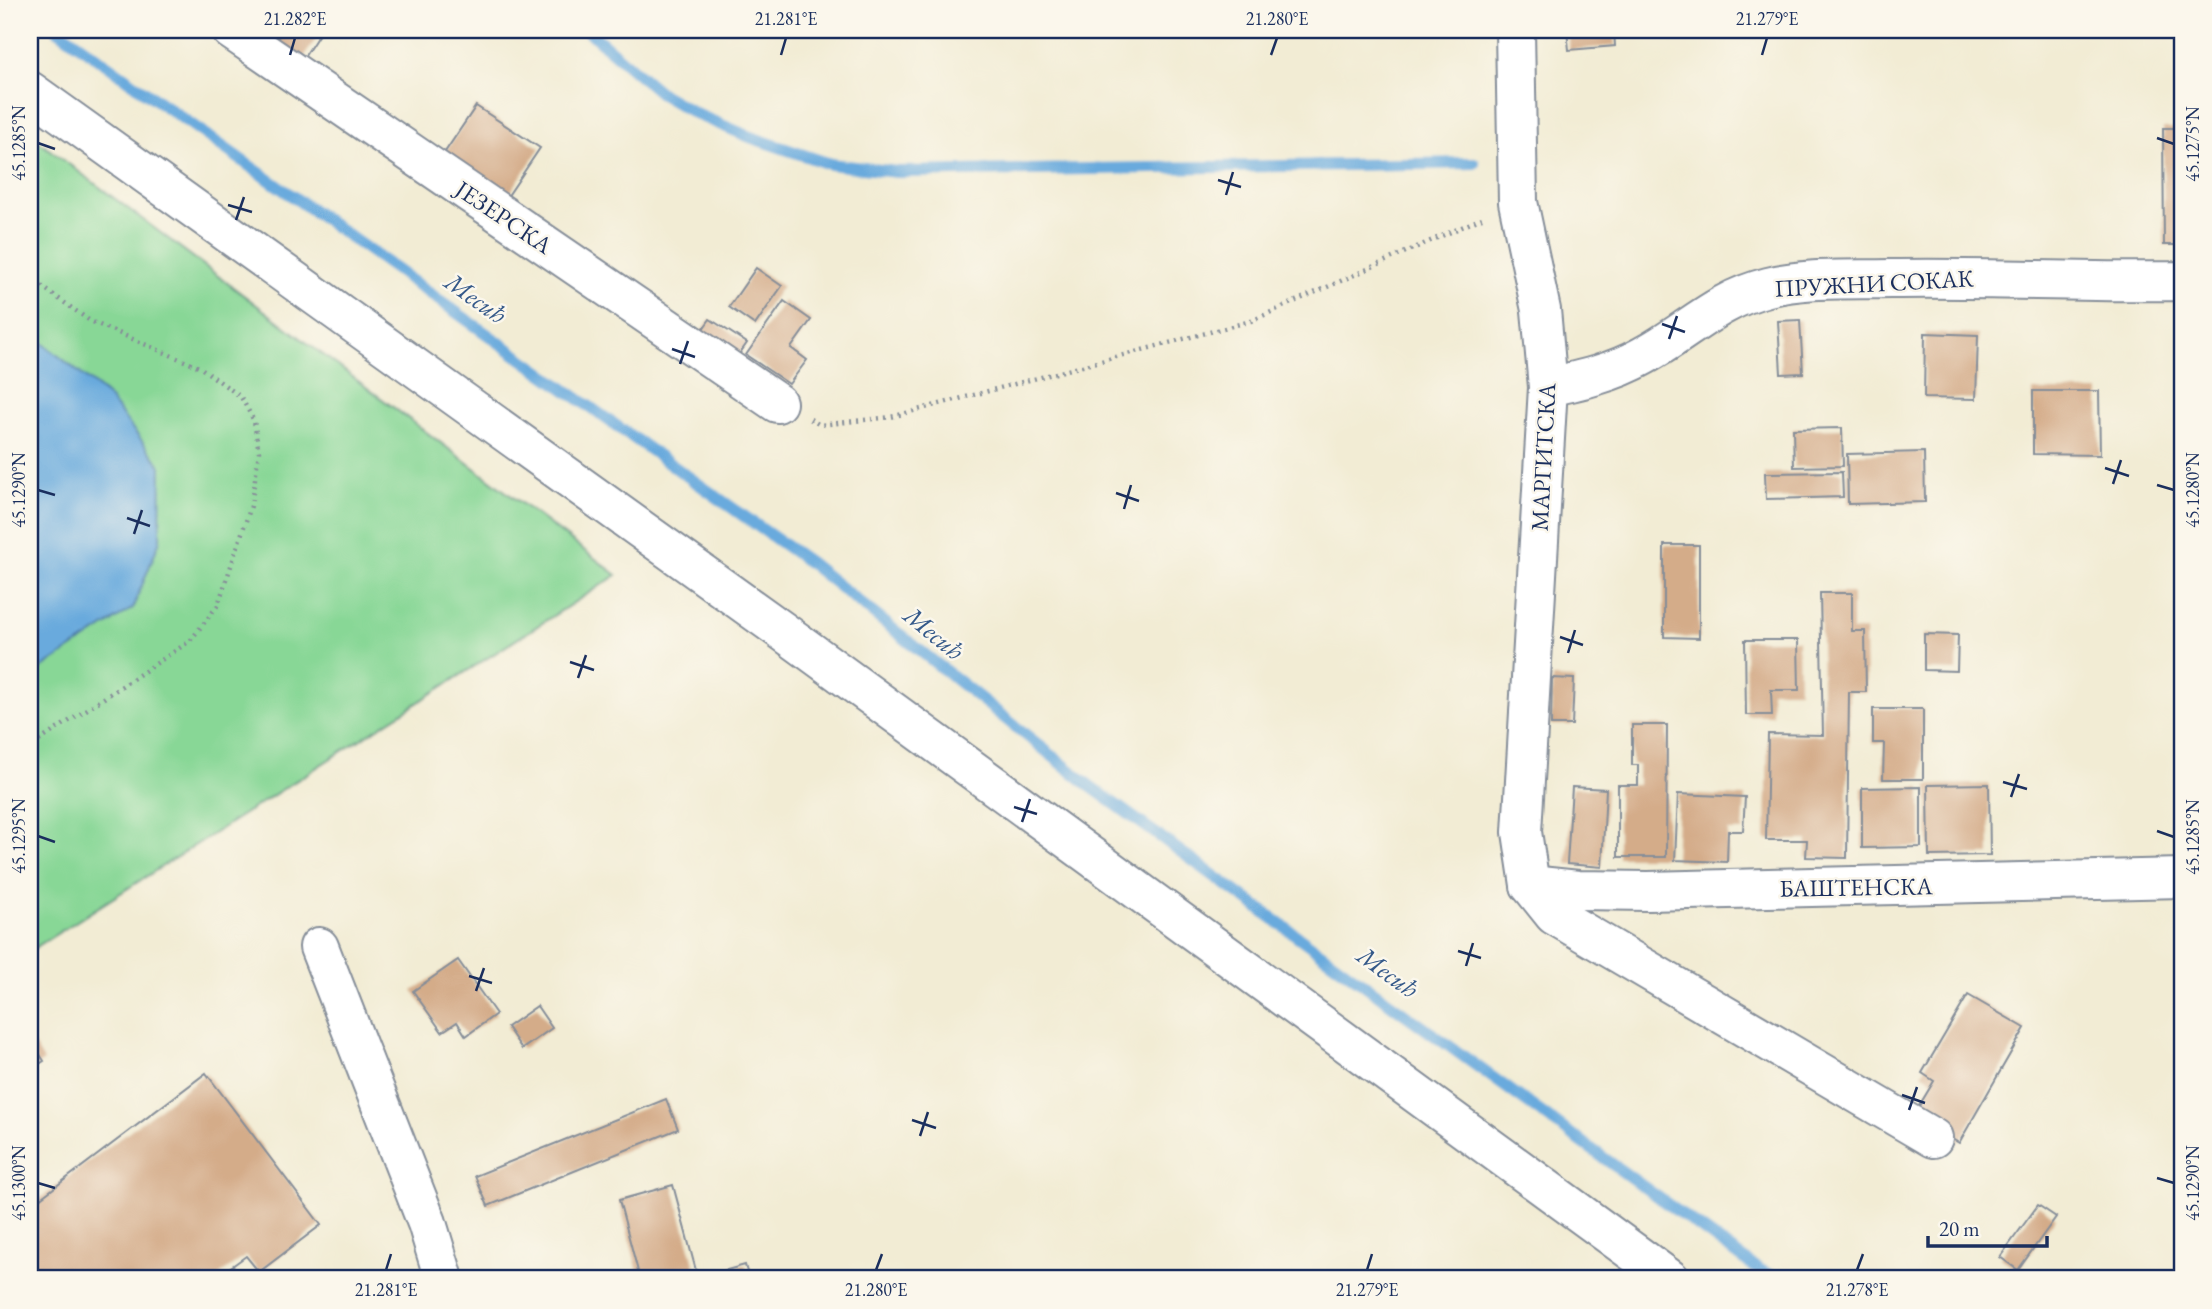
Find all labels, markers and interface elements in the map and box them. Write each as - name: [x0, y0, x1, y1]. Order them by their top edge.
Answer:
- text: 21.282°E: [264, 7, 326, 30]
- text: 21.281°E: [755, 7, 817, 30]
- text: 21.280°E: [1246, 7, 1308, 30]
- text: 21.279°E: [1736, 7, 1798, 30]
- text: 45.1285°N: [7, 105, 30, 181]
- text: 45.1275°N: [2181, 106, 2204, 182]
- street label: ЈЕЗЕРСКА: [448, 172, 559, 261]
- street label: ПРУЖНИ СОКАК: [1774, 262, 1974, 304]
- water label: Месић: [437, 263, 514, 332]
- street label: МАРГИТСКА: [1524, 382, 1562, 532]
- text: 45.1290°N: [7, 452, 30, 528]
- text: 45.1280°N: [2181, 452, 2204, 528]
- water label: Месић: [895, 597, 971, 668]
- text: 45.1295°N: [7, 798, 30, 874]
- text: 45.1285°N: [2181, 799, 2204, 875]
- street label: БАШТЕНСКА: [1779, 870, 1933, 904]
- water label: Месић: [1349, 937, 1426, 1006]
- text: 45.1300°N: [7, 1145, 30, 1221]
- text: 45.1290°N: [2181, 1145, 2204, 1221]
- scale bar: [1928, 1204, 2048, 1248]
- text: 20 m: [1939, 1215, 1980, 1242]
- text: 21.281°E: [355, 1278, 417, 1301]
- text: 21.280°E: [845, 1278, 907, 1301]
- text: 21.279°E: [1336, 1278, 1398, 1301]
- text: 21.278°E: [1826, 1278, 1888, 1301]

